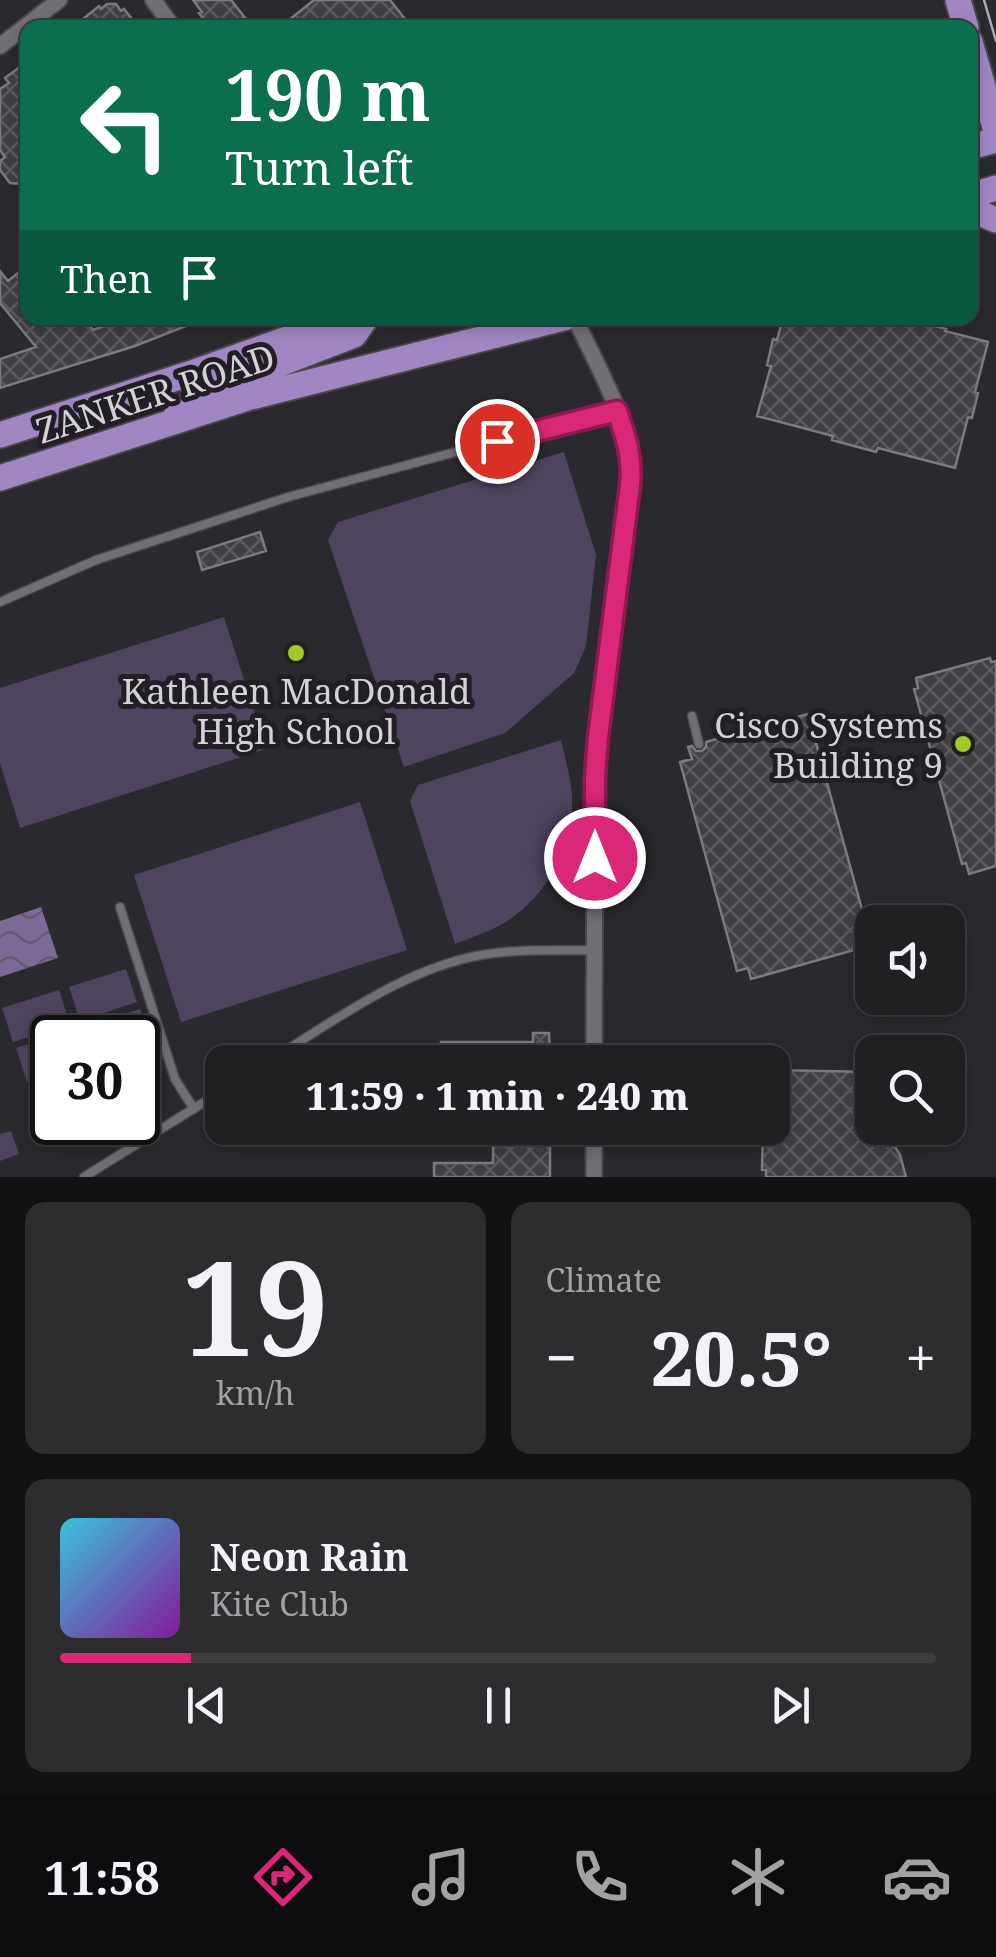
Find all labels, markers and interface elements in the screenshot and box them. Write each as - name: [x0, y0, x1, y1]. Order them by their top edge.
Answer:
- text: 190 m: [225, 46, 431, 142]
- icon: left: [60, 60, 190, 190]
- text: Turn left: [225, 137, 414, 198]
- icon: arrive: [172, 250, 227, 305]
- text: Then: [60, 252, 152, 304]
- street label: ZANKER ROAD: [30, 332, 280, 454]
- pin: [455, 399, 540, 484]
- icon: arrive: [470, 414, 525, 469]
- marker: Kathleen MacDonald High School: [285, 642, 307, 664]
- place label: Kathleen MacDonald High School: [122, 667, 470, 754]
- place label: Cisco Systems Building 9: [714, 701, 943, 788]
- marker: Cisco Systems Building 9: [952, 733, 974, 755]
- position arrow: [543, 806, 647, 910]
- map controls: [855, 905, 965, 1145]
- button: sound: [855, 905, 965, 1015]
- speed limit sign: 30: [30, 1015, 160, 1145]
- button: search: [855, 1035, 965, 1145]
- text: 11:59 · 1 min · 240 m: [306, 1069, 689, 1121]
- text: 19: [182, 1217, 329, 1394]
- text: Climate: [546, 1258, 662, 1301]
- text: 20.5°: [651, 1306, 832, 1408]
- text: −: [546, 1319, 577, 1394]
- text: +: [905, 1319, 936, 1394]
- text: km/h: [216, 1371, 295, 1414]
- text: Neon Rain: [210, 1530, 409, 1582]
- text: Kite Club: [210, 1582, 349, 1625]
- icon: previous: [179, 1678, 234, 1733]
- icon: pause: [471, 1678, 526, 1733]
- icon: next: [763, 1678, 818, 1733]
- icon: directions: [248, 1842, 318, 1912]
- icon: music: [406, 1842, 476, 1912]
- icon: phone: [565, 1842, 635, 1912]
- icon: climate: [723, 1842, 793, 1912]
- icon: car: [882, 1842, 952, 1912]
- text: 11:58: [44, 1847, 160, 1908]

